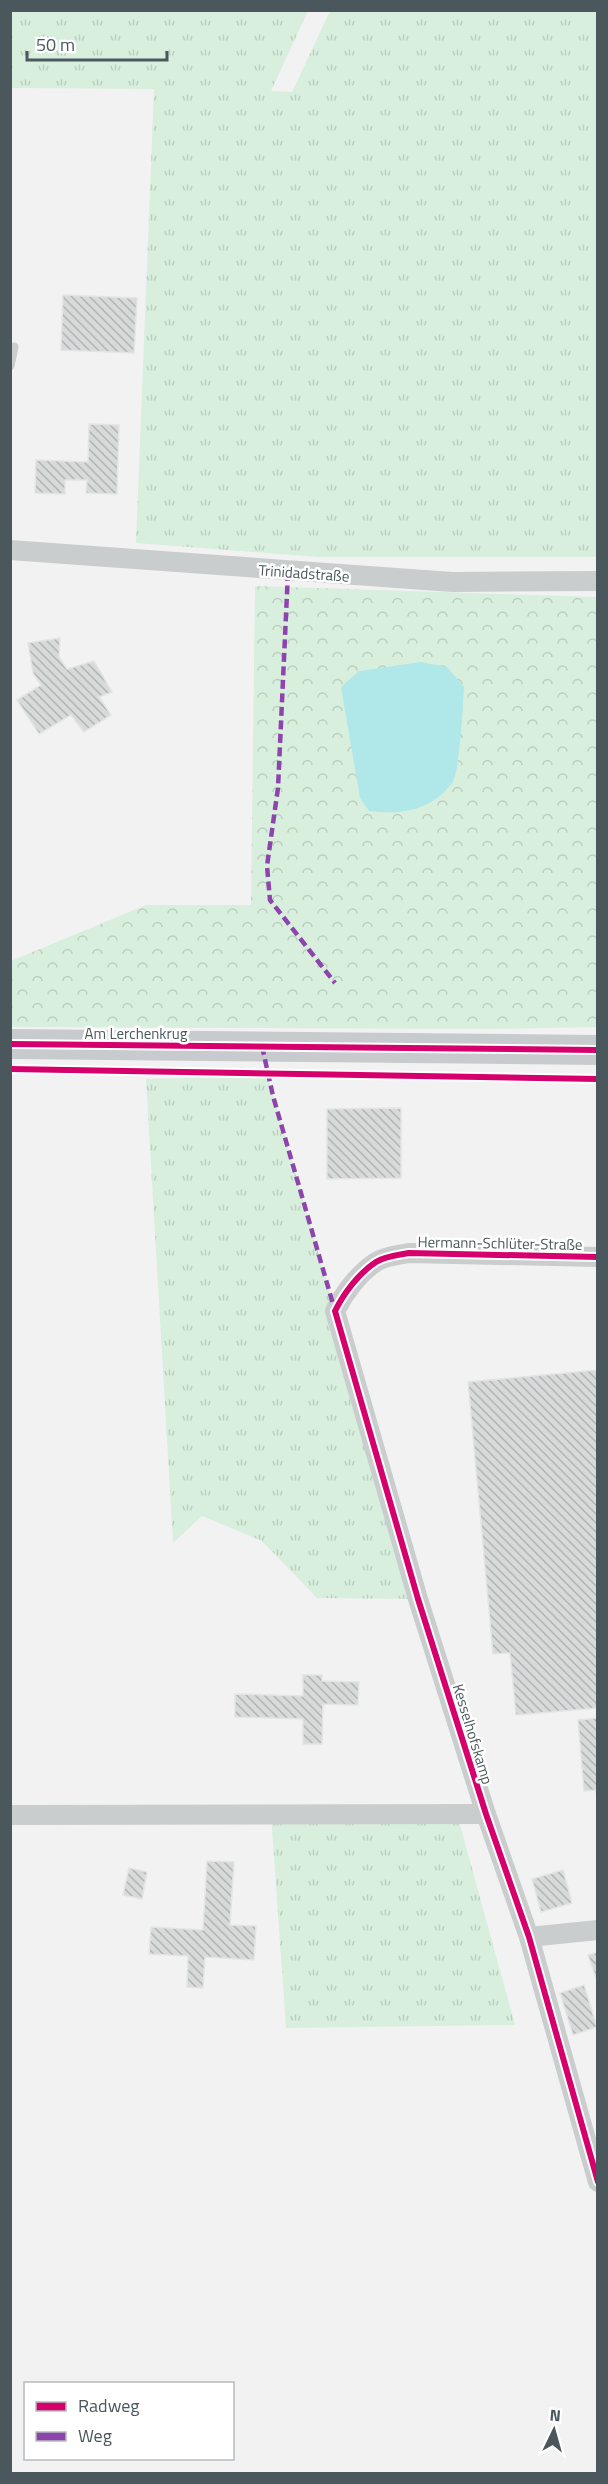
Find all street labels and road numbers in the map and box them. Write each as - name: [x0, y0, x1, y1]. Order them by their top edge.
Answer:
- street label: Trinidadstraße: [258, 558, 350, 588]
- street label: Am Lerchenkrug: [85, 1022, 188, 1045]
- street label: Hermann-Schlüter-Straße: [417, 1230, 583, 1256]
- street label: Kesselhofskamp: [447, 1681, 499, 1787]

